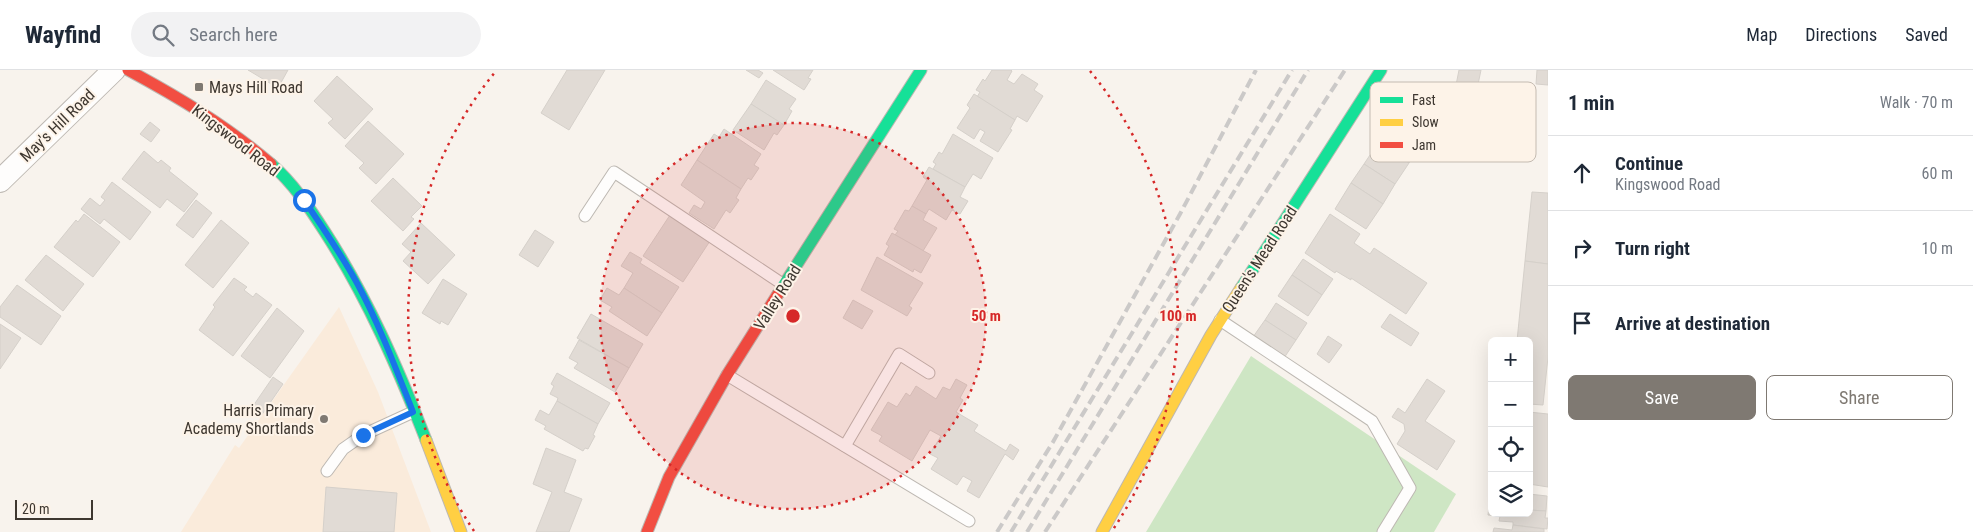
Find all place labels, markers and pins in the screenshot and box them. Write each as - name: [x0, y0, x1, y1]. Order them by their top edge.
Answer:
- place label: Mays Hill Road: [209, 78, 303, 97]
- marker: Mays Hill Road: [193, 81, 205, 93]
- centre of rings: [784, 307, 802, 325]
- place label: Harris Primary Academy Shortlands: [184, 401, 314, 438]
- marker: Harris Primary Academy Shortlands: [318, 413, 330, 425]

